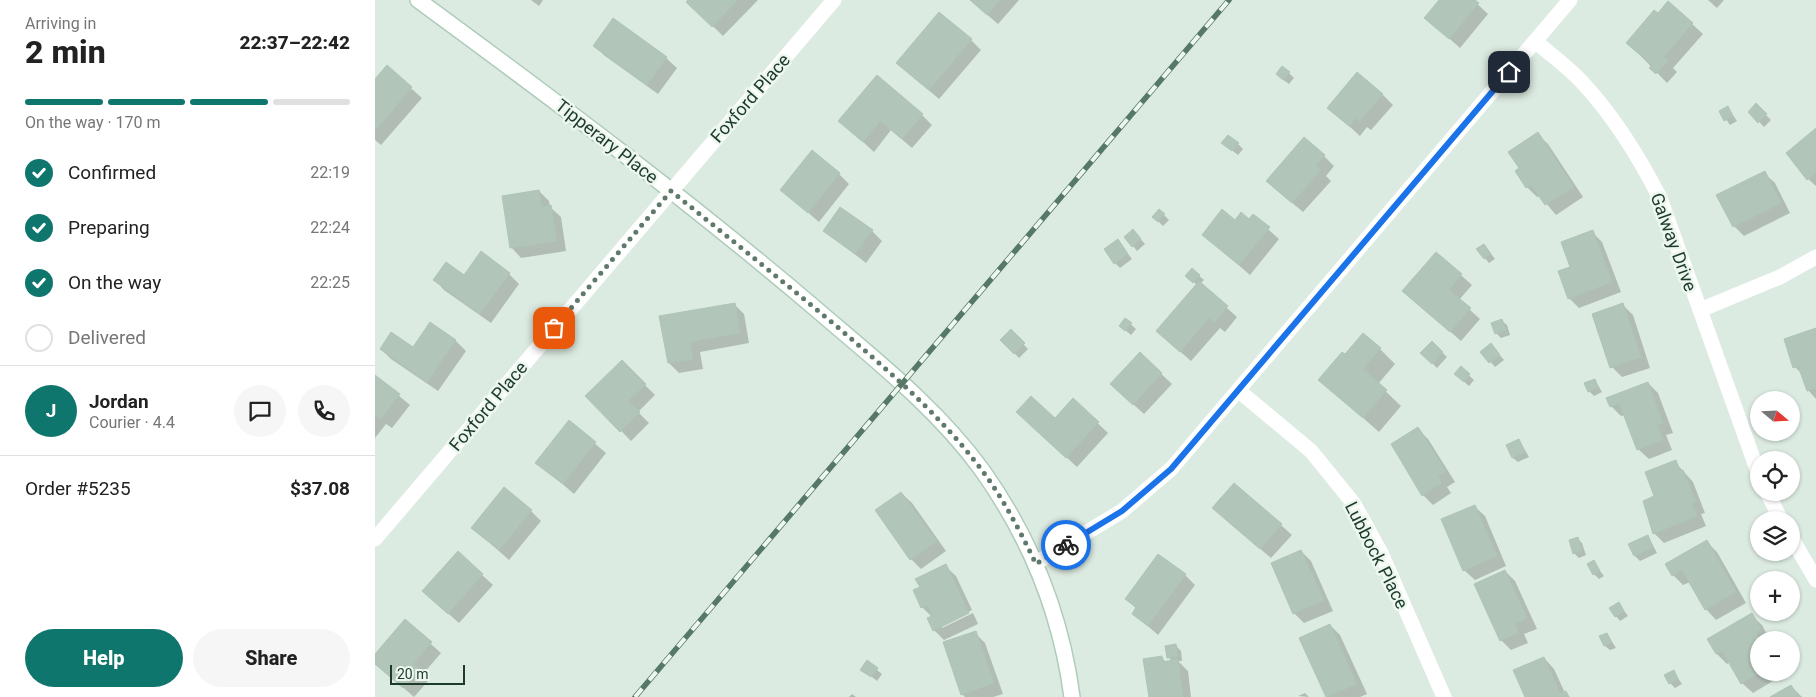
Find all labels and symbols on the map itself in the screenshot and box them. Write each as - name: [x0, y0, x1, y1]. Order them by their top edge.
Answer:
- street label: Foxford Place: [706, 49, 794, 147]
- pin: [1488, 51, 1530, 93]
- street label: Tipperary Place: [552, 95, 662, 187]
- street label: Galway Drive: [1647, 190, 1701, 294]
- pin: [533, 307, 575, 349]
- street label: Foxford Place: [444, 357, 532, 455]
- north arrow: [1750, 391, 1800, 441]
- street label: Lubbock Place: [1341, 498, 1413, 612]
- courier: [1041, 520, 1091, 570]
- scale bar: [390, 662, 465, 685]

